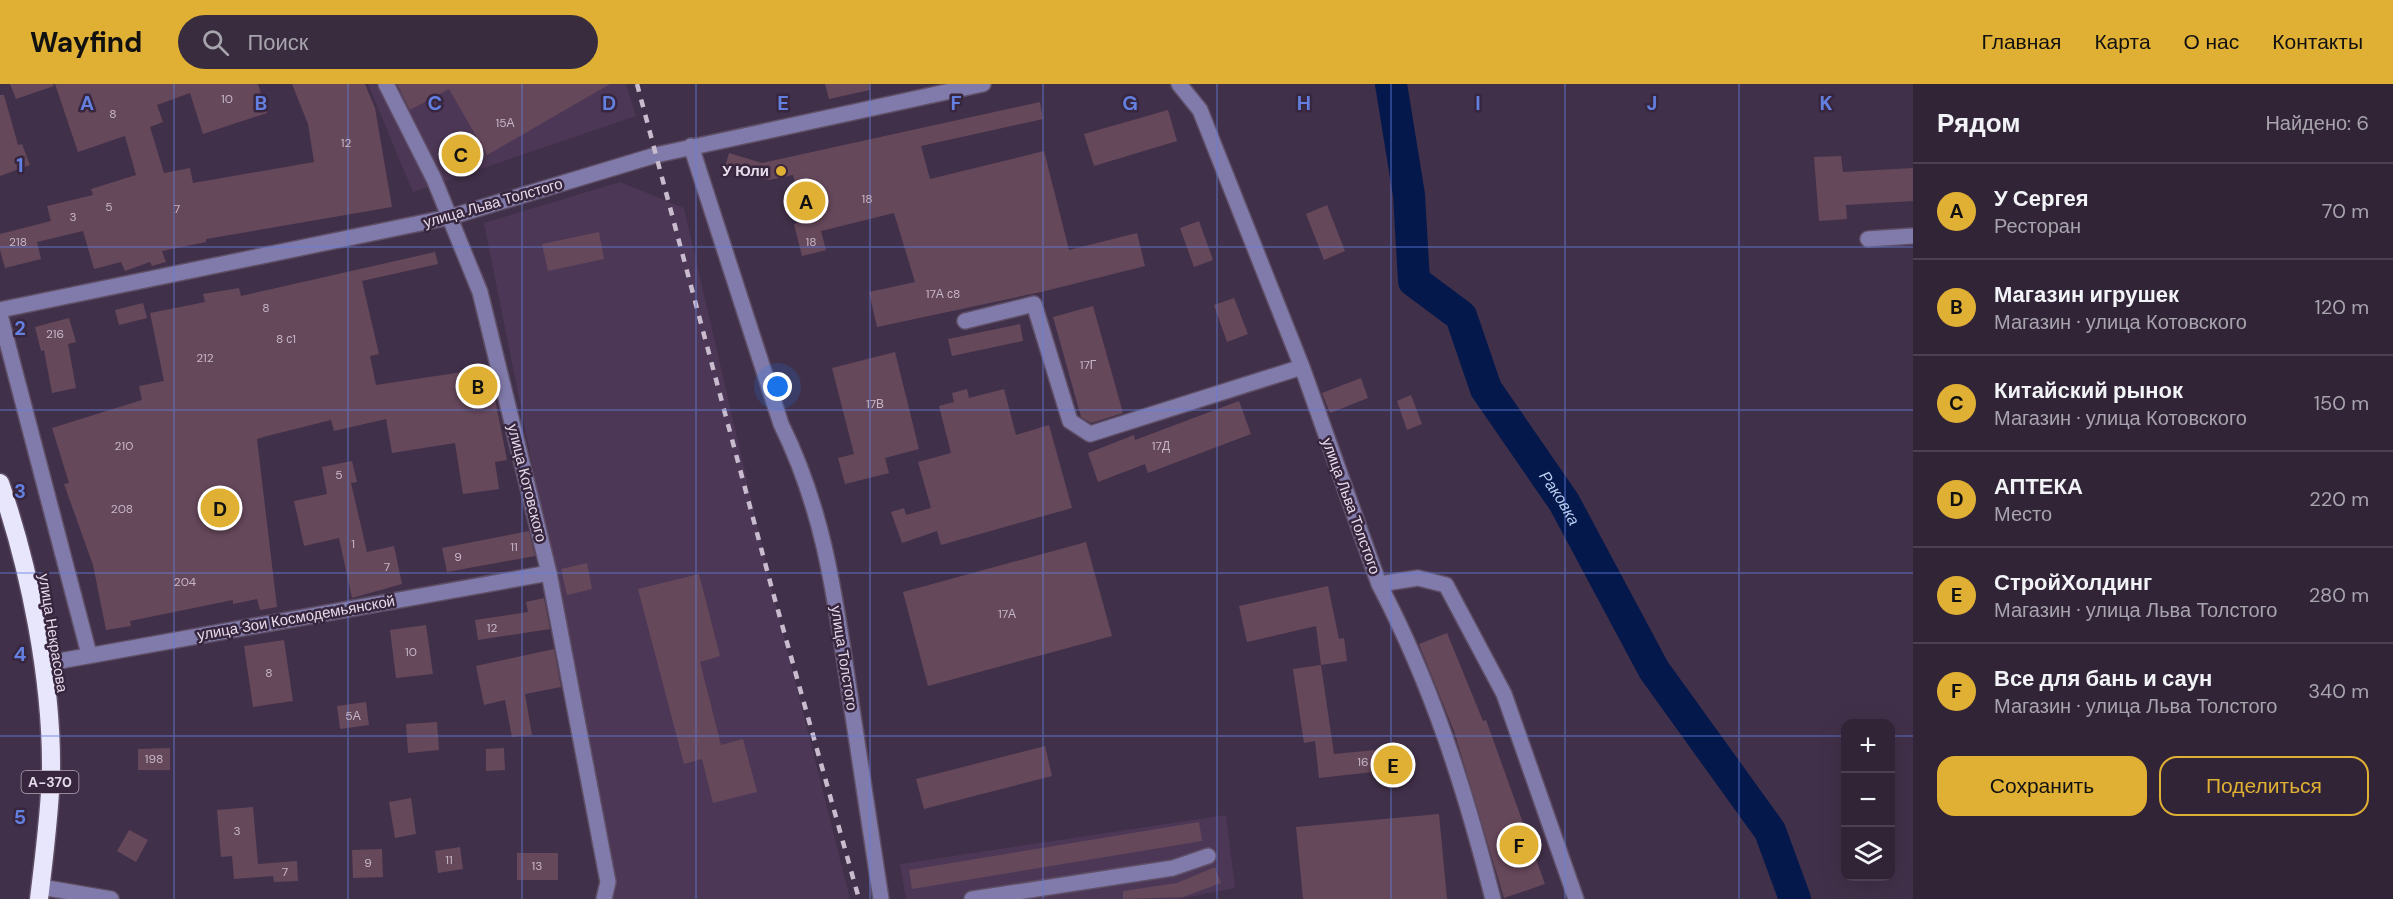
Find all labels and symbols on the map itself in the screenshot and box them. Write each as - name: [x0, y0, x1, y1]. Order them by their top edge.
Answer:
- text: A: [80, 90, 94, 116]
- text: B: [255, 90, 267, 116]
- text: C: [428, 90, 442, 116]
- text: D: [602, 90, 616, 116]
- text: E: [777, 90, 789, 116]
- text: F: [950, 90, 962, 116]
- text: G: [1122, 90, 1138, 116]
- text: H: [1297, 90, 1311, 116]
- text: I: [1475, 90, 1481, 116]
- text: J: [1647, 90, 1657, 116]
- text: K: [1819, 90, 1833, 116]
- house number: 10: [221, 91, 233, 107]
- house number: 8: [109, 106, 117, 122]
- house number: 15А: [495, 115, 515, 131]
- pin: C: [442, 132, 480, 176]
- house number: 12: [341, 135, 351, 151]
- text: 1: [16, 152, 24, 178]
- place label: У Юли: [722, 161, 769, 181]
- marker: У Юли: [774, 164, 788, 178]
- street label: улица Льва Толстого: [421, 174, 565, 232]
- pin: A: [786, 178, 826, 224]
- house number: 18: [861, 191, 873, 207]
- house number: 5: [105, 199, 113, 215]
- house number: 7: [174, 201, 180, 217]
- house number: 3: [69, 209, 77, 225]
- house number: 218: [9, 234, 27, 250]
- house number: 18: [805, 234, 817, 250]
- house number: 17А с8: [926, 286, 960, 302]
- house number: 8: [262, 300, 270, 316]
- text: 2: [14, 315, 26, 341]
- house number: 216: [46, 326, 64, 342]
- house number: 8 с1: [276, 331, 296, 347]
- house number: 212: [196, 350, 214, 366]
- house number: 17Г: [1080, 357, 1097, 373]
- pin: B: [458, 364, 498, 408]
- your location: [763, 372, 792, 401]
- house number: 17В: [866, 396, 884, 412]
- street label: улица Котовского: [503, 422, 551, 544]
- street label: улица Льва Толстого: [1317, 435, 1385, 577]
- house number: 210: [115, 438, 133, 454]
- house number: 17Д: [1152, 438, 1170, 454]
- water label: Раковка: [1535, 466, 1585, 529]
- house number: 5: [335, 467, 343, 483]
- text: 3: [14, 478, 26, 504]
- pin: D: [200, 486, 240, 530]
- house number: 208: [111, 501, 133, 517]
- house number: 1: [351, 536, 355, 552]
- house number: 11: [510, 539, 518, 555]
- house number: 9: [454, 549, 462, 565]
- house number: 7: [384, 559, 390, 575]
- street label: улица Некрасова: [34, 572, 72, 694]
- house number: 204: [174, 574, 196, 590]
- street label: улица Зои Космодемьянской: [196, 591, 396, 645]
- street label: улица Толстого: [826, 604, 862, 712]
- house number: 17А: [998, 606, 1016, 622]
- house number: 12: [487, 620, 497, 636]
- text: 4: [14, 641, 27, 667]
- house number: 10: [405, 644, 417, 660]
- house number: 8: [265, 665, 273, 681]
- house number: 5А: [345, 708, 361, 724]
- pin: E: [1374, 742, 1412, 788]
- house number: 198: [145, 751, 163, 767]
- house number: 16: [1357, 754, 1369, 770]
- road number: А-370: [22, 771, 78, 793]
- text: 5: [14, 804, 26, 830]
- pin: F: [1500, 822, 1538, 867]
- house number: 3: [233, 823, 241, 839]
- house number: 11: [445, 852, 453, 868]
- house number: 9: [364, 855, 372, 871]
- house number: 13: [532, 858, 542, 874]
- house number: 7: [282, 864, 288, 880]

